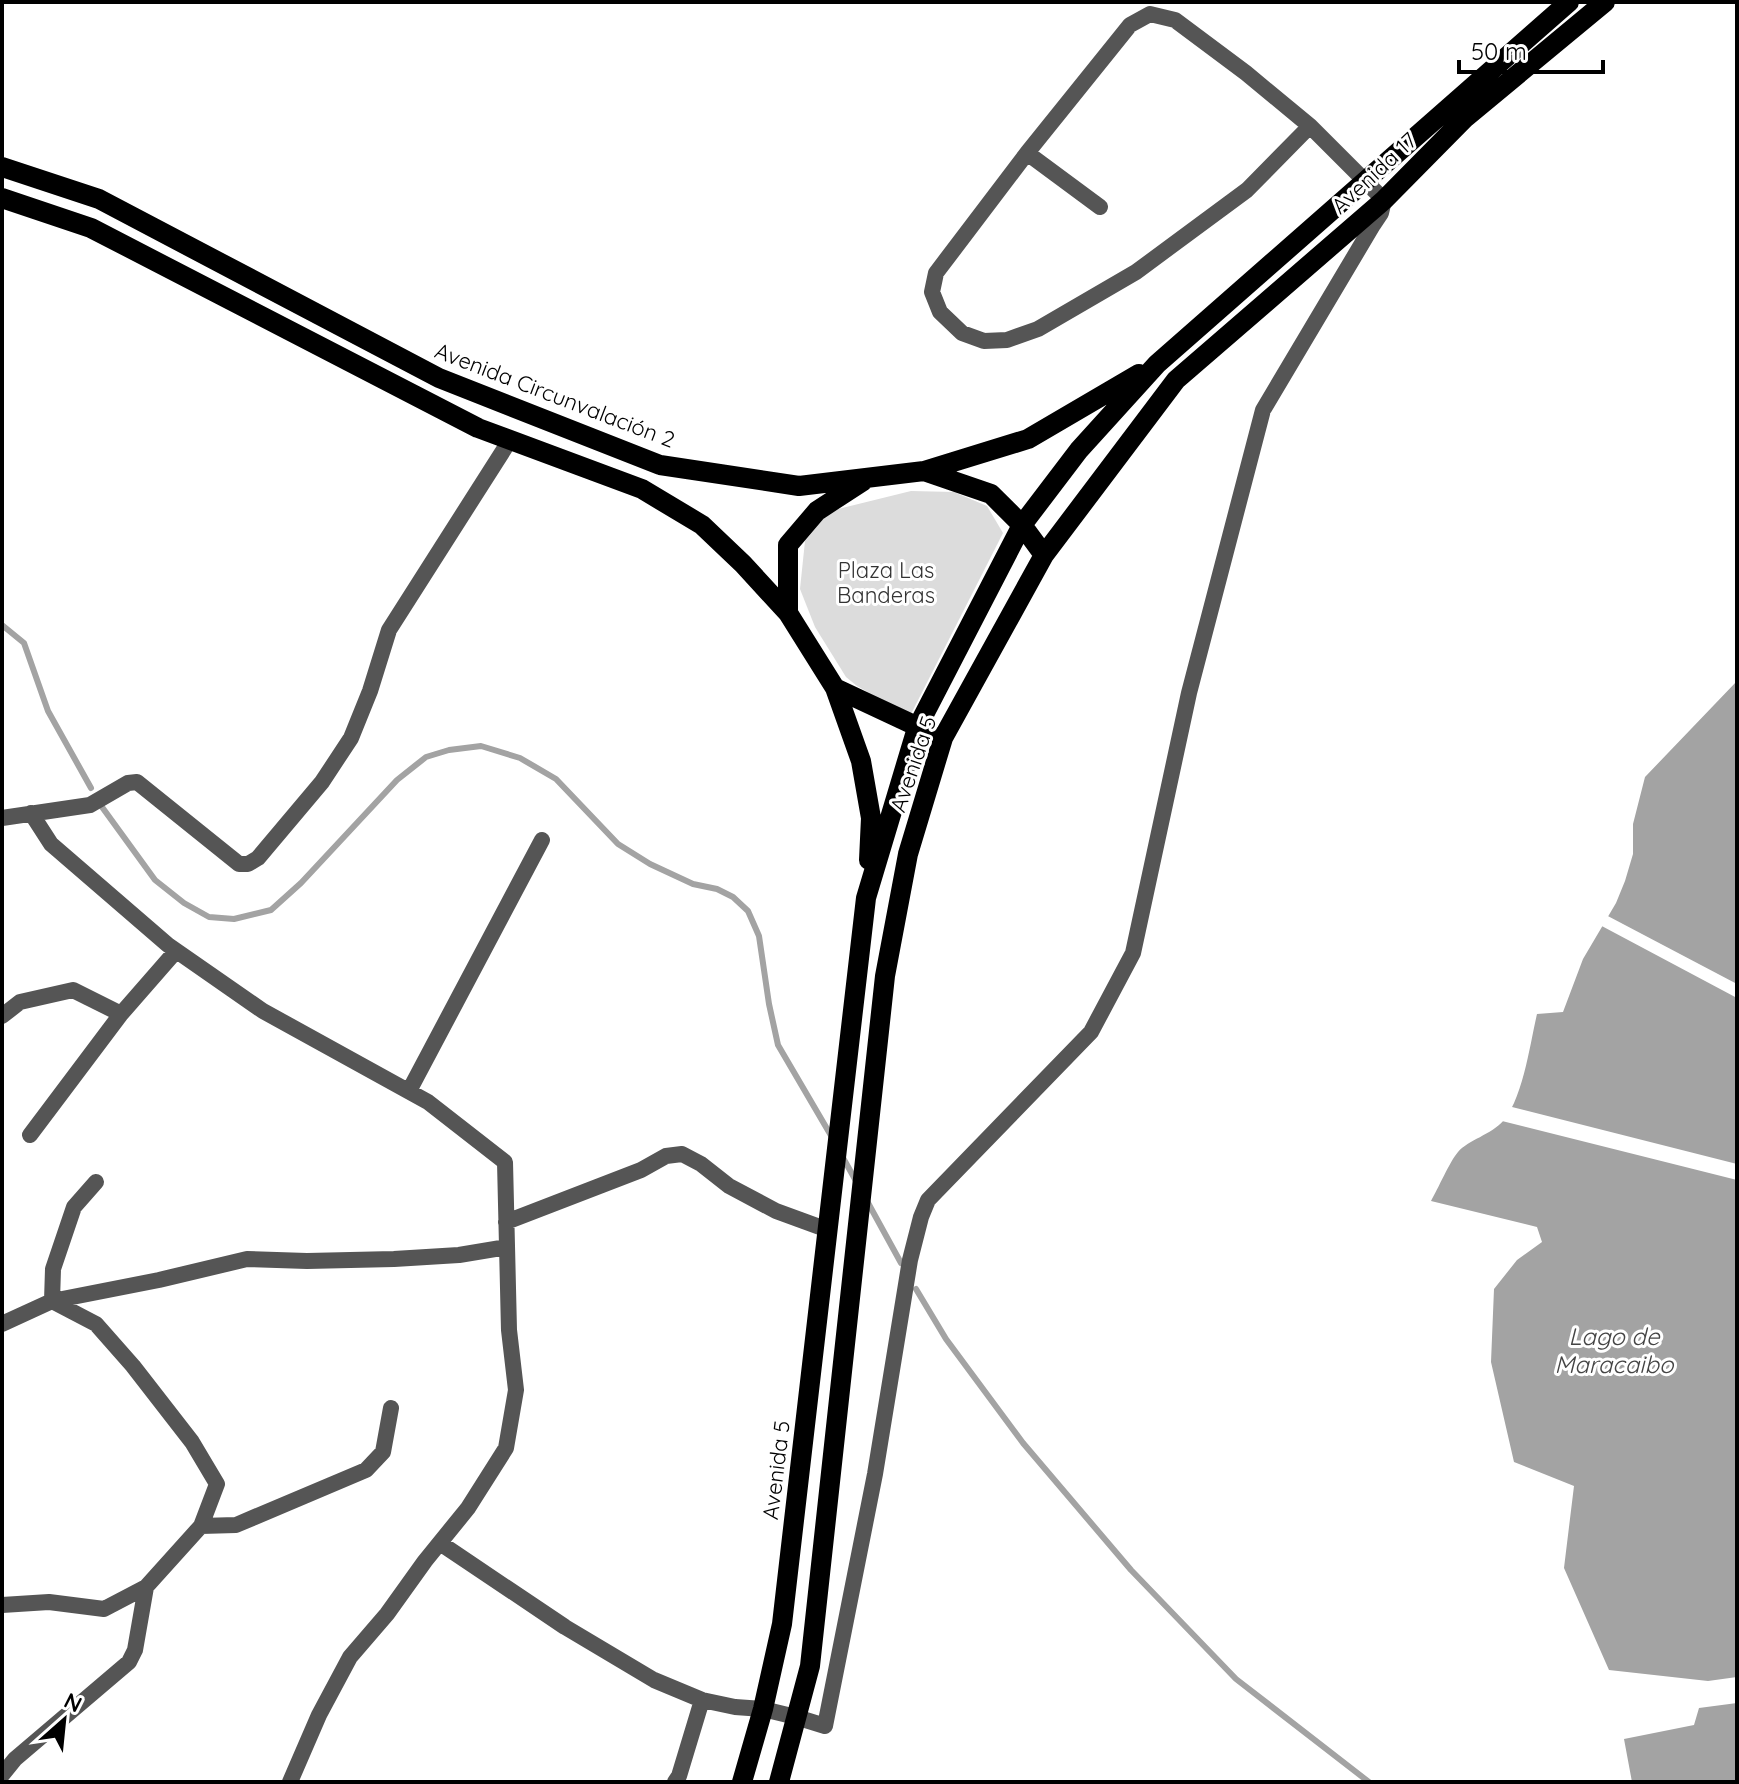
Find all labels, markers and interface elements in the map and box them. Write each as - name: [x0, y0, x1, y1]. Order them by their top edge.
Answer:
- scale bar: [1459, 24, 1603, 74]
- text: 50 m: [1471, 36, 1527, 66]
- street label: Avenida 17: [1325, 126, 1423, 220]
- street label: Avenida Circunvalación 2: [431, 336, 679, 454]
- park label: Plaza Las Banderas: [837, 556, 935, 609]
- street label: Avenida 5: [884, 712, 942, 816]
- water label: Lago de Maracaibo: [1554, 1321, 1675, 1379]
- street label: Avenida 5: [756, 1419, 796, 1521]
- north arrow: [24, 1680, 104, 1760]
- text: N: [60, 1686, 87, 1718]

